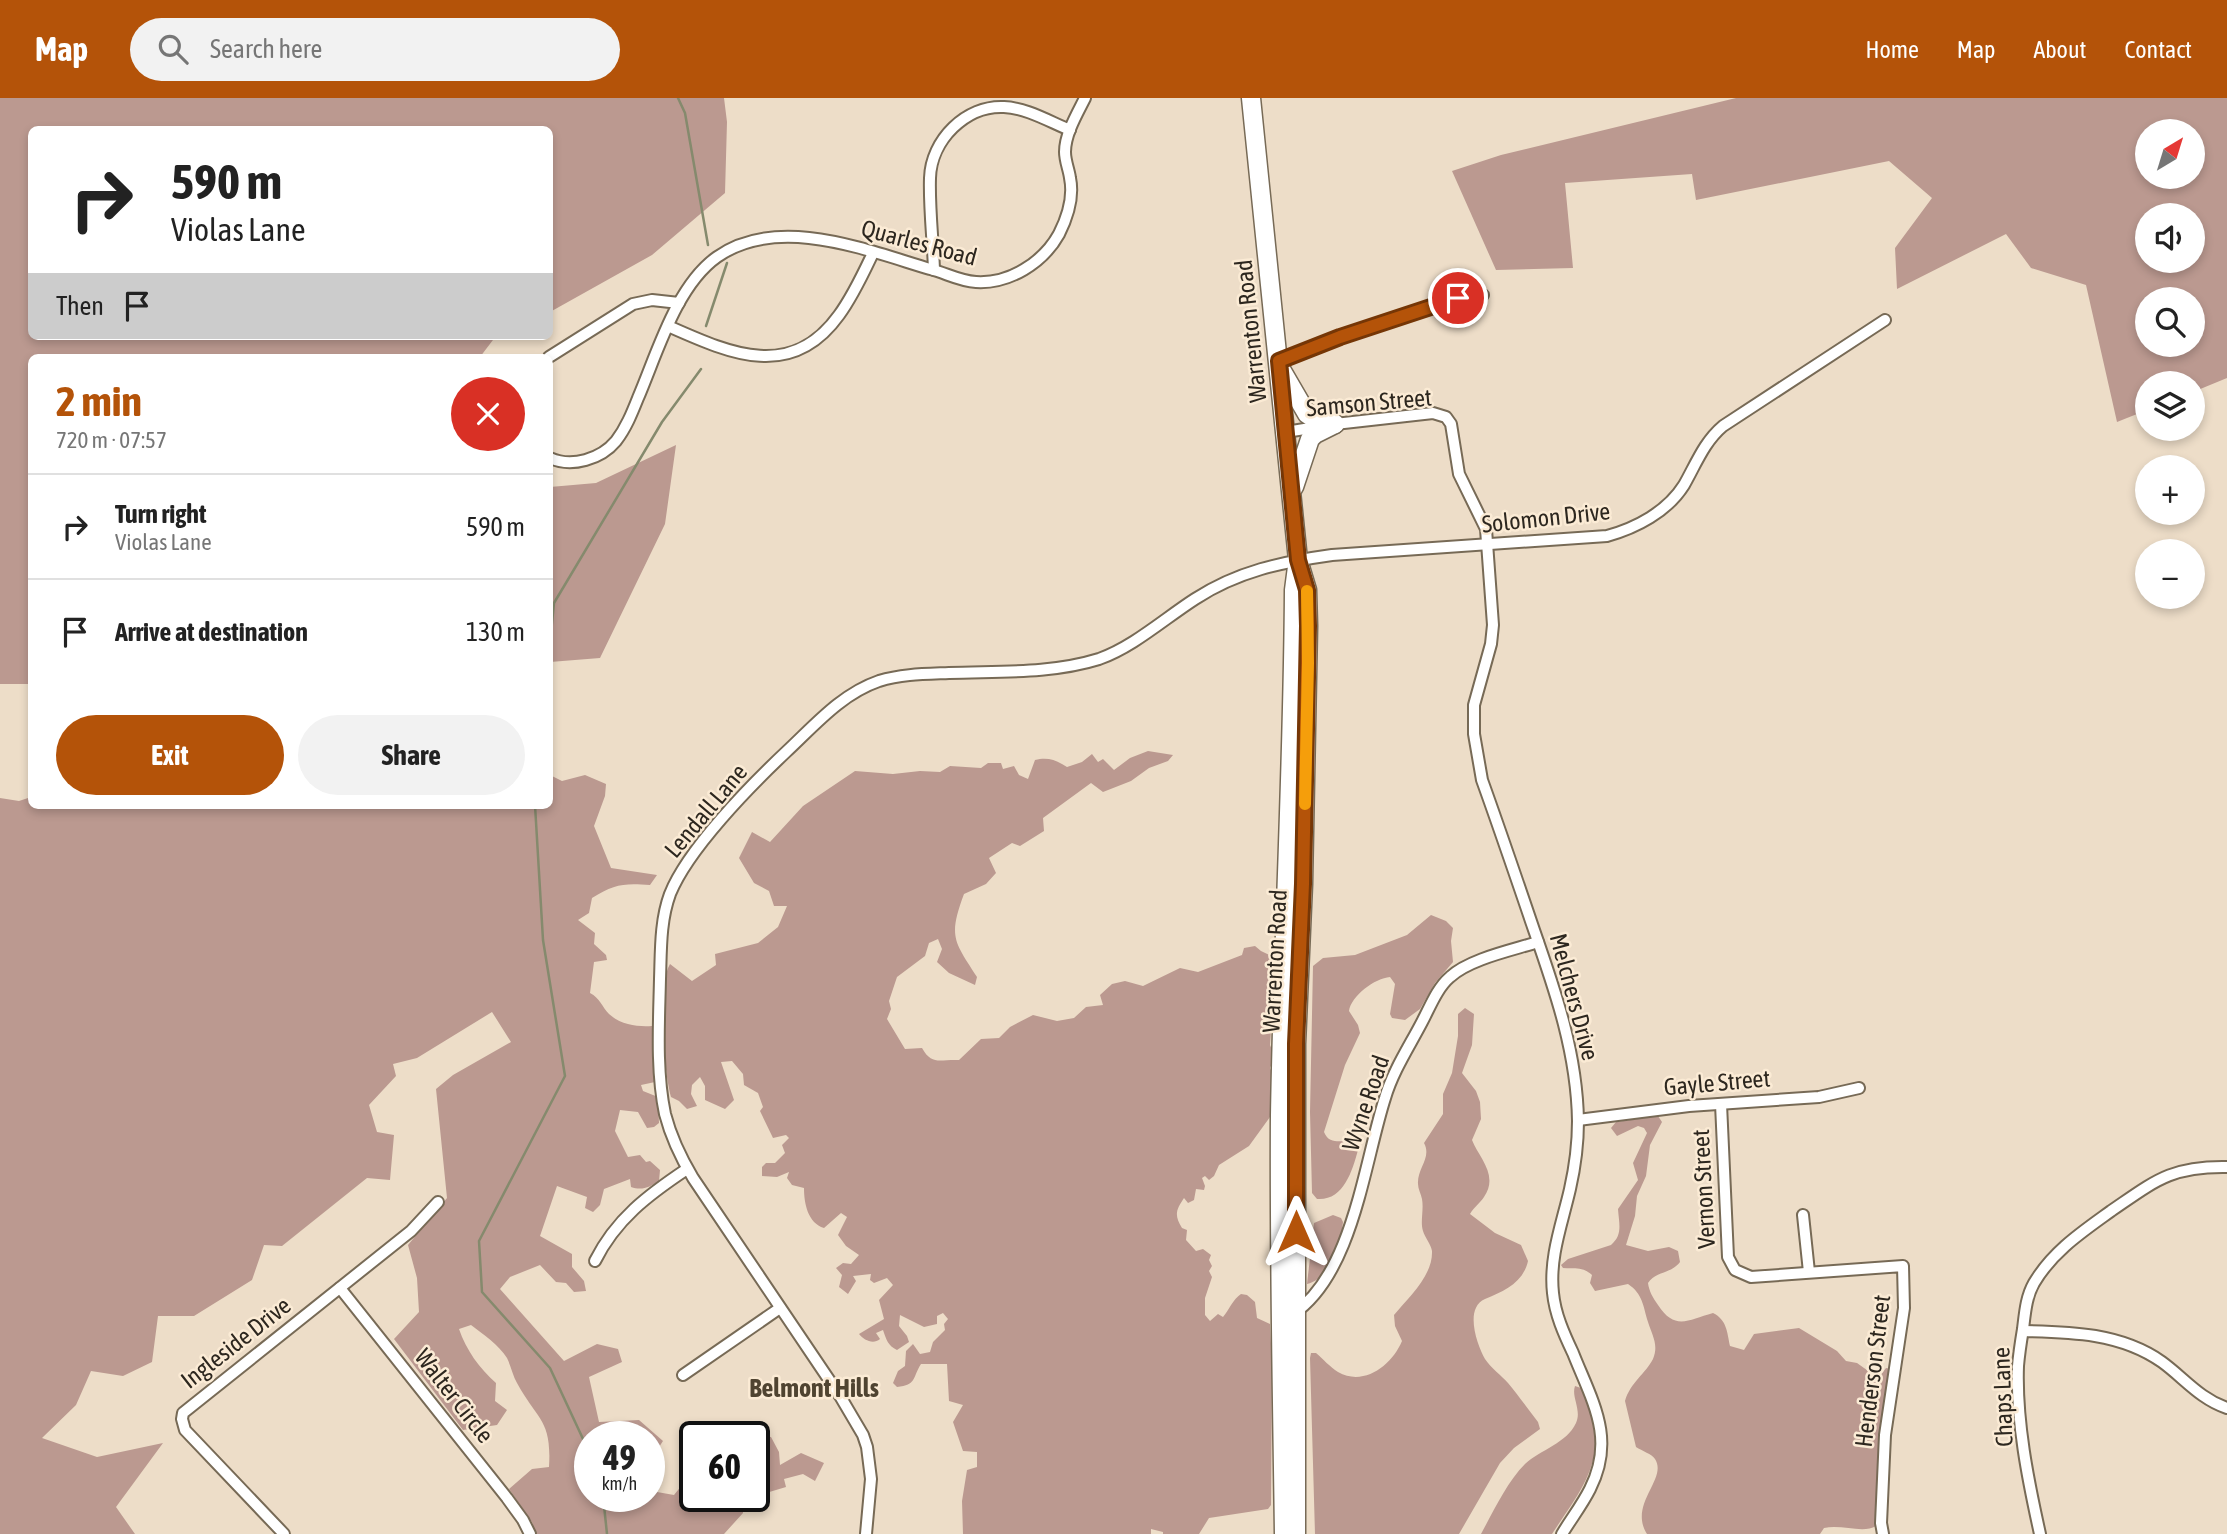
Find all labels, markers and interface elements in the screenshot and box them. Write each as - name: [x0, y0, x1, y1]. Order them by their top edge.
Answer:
- search box: [130, 18, 620, 81]
- text: Map: [35, 30, 88, 68]
- icon: search: [154, 30, 192, 68]
- text: Search here: [210, 34, 322, 64]
- text: Home: [1865, 36, 1919, 63]
- text: Map: [1957, 36, 1995, 63]
- text: About: [2033, 36, 2086, 63]
- text: Contact: [2124, 36, 2192, 63]
- north arrow: [2135, 119, 2205, 189]
- map controls: [2135, 119, 2205, 609]
- text: 590 m: [171, 153, 282, 209]
- icon: right: [56, 154, 147, 245]
- button: sound: [2135, 203, 2205, 273]
- text: Violas Lane: [171, 211, 305, 248]
- street label: Quarles Road: [858, 214, 980, 271]
- street label: Warrenton Road: [1230, 258, 1271, 404]
- pin: [1428, 268, 1488, 328]
- icon: arrive: [1439, 279, 1477, 317]
- icon: arrive: [118, 287, 156, 325]
- button: search: [2135, 287, 2205, 357]
- text: Then: [56, 291, 104, 321]
- button: layers: [2135, 371, 2205, 441]
- text: 2 min: [56, 377, 142, 425]
- button: close: [451, 377, 525, 451]
- street label: Samson Street: [1305, 384, 1433, 421]
- text: 720 m · 07:57: [56, 427, 167, 453]
- button: +: [2135, 455, 2205, 525]
- street label: Solomon Drive: [1480, 497, 1611, 538]
- text: Turn right: [115, 499, 206, 529]
- icon: right: [56, 508, 94, 546]
- text: 590 m: [466, 512, 525, 542]
- text: Violas Lane: [115, 529, 212, 555]
- button: −: [2135, 539, 2205, 609]
- icon: arrive: [56, 613, 94, 651]
- text: Arrive at destination: [115, 617, 308, 647]
- text: 130 m: [466, 617, 525, 647]
- button: Exit: [56, 715, 284, 795]
- button: Share: [298, 715, 525, 795]
- street label: Lendall Lane: [659, 759, 752, 863]
- street label: Warrenton Road: [1257, 889, 1292, 1033]
- street label: Melchers Drive: [1545, 931, 1604, 1063]
- street label: Wyne Road: [1337, 1052, 1394, 1154]
- street label: Gayle Street: [1663, 1064, 1771, 1101]
- street label: Vernon Street: [1687, 1129, 1720, 1249]
- position arrow: [1259, 1195, 1333, 1269]
- street label: Ingleside Drive: [176, 1292, 296, 1394]
- street label: Henderson Street: [1850, 1293, 1895, 1449]
- street label: Walter Circle: [409, 1343, 499, 1448]
- street label: Chaps Lane: [1987, 1347, 2018, 1447]
- district label: Belmont Hills: [749, 1373, 879, 1403]
- speed limit sign: 60: [679, 1421, 770, 1512]
- text: 49: [603, 1437, 636, 1477]
- text: km/h: [602, 1473, 637, 1494]

